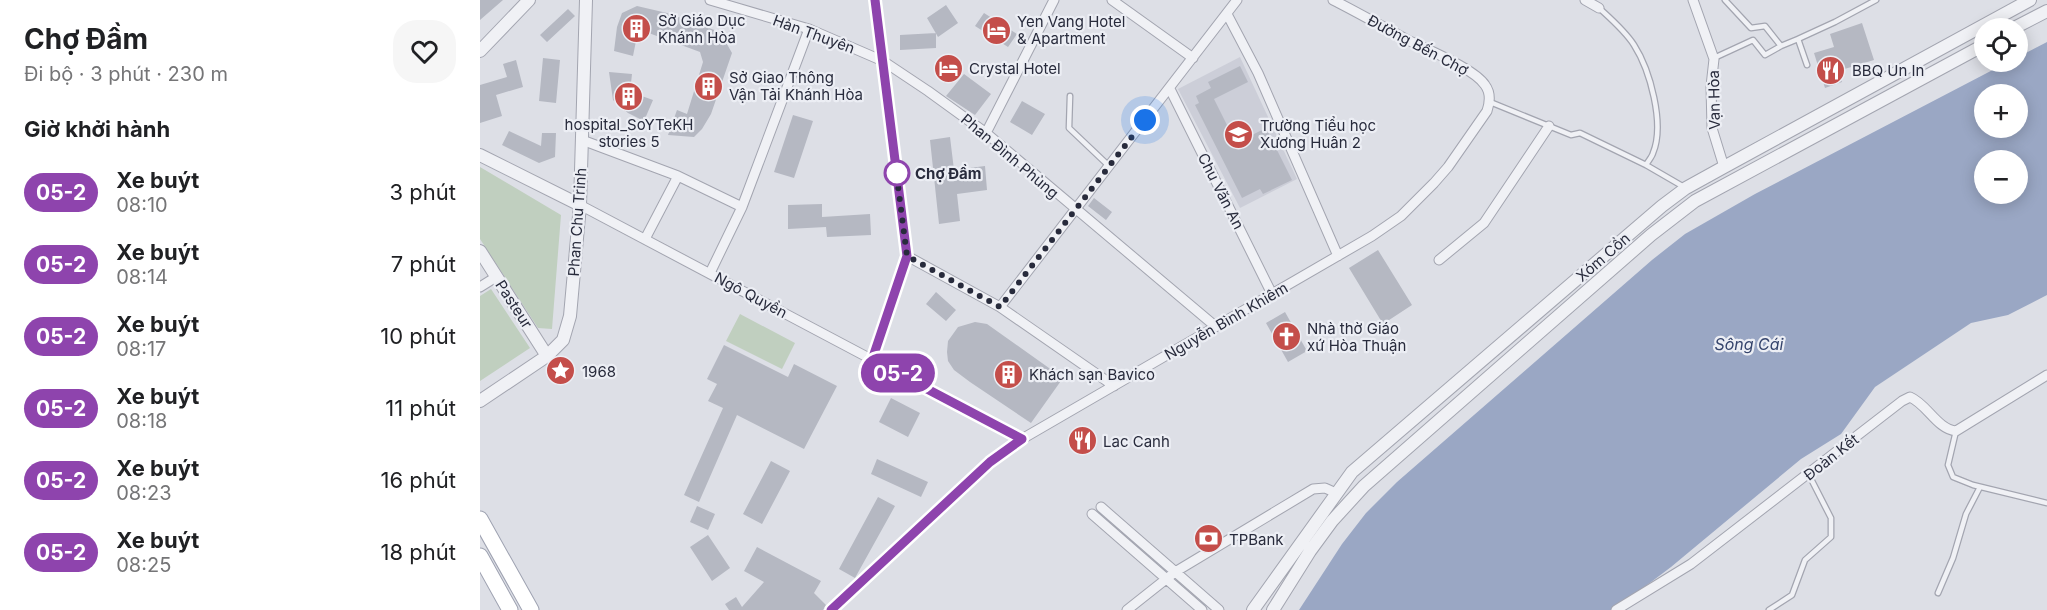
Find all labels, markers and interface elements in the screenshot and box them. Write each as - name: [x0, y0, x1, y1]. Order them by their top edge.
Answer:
- street label: Hàn Thuyên: [770, 10, 858, 58]
- street label: Đường Bến Chợ: [1364, 10, 1472, 80]
- place label: Sở Giáo Dục Khánh Hòa: [658, 11, 746, 47]
- place label: Yen Vang Hotel & Apartment: [1017, 12, 1125, 48]
- building icon: Sở Giáo Dục Khánh Hòa: [621, 13, 653, 45]
- hotel icon: Yen Vang Hotel & Apartment: [980, 14, 1012, 46]
- map controls: [1974, 18, 2028, 204]
- button: locate: [1974, 18, 2028, 72]
- button: heart: [393, 20, 456, 83]
- text: Chợ Đầm: [24, 22, 148, 56]
- hotel icon: Crystal Hotel: [932, 52, 964, 84]
- restaurant icon: BBQ Un In: [1815, 54, 1847, 86]
- place label: Crystal Hotel: [969, 59, 1061, 78]
- place label: BBQ Un In: [1852, 61, 1924, 80]
- text: Đi bộ · 3 phút · 230 m: [24, 62, 228, 86]
- place label: Sở Giao Thông Vận Tải Khánh Hòa: [729, 68, 863, 104]
- building icon: Sở Giao Thông Vận Tải Khánh Hòa: [692, 70, 724, 102]
- street label: Vạn Hòa: [1704, 70, 1724, 130]
- building icon: hospital_SoYTeKH stories 5: [613, 81, 645, 113]
- button: +: [1974, 84, 2028, 138]
- your location: [1130, 105, 1160, 135]
- street label: Phan Đình Phùng: [957, 110, 1063, 202]
- place label: hospital_SoYTeKH stories 5: [565, 115, 693, 151]
- text: Giờ khởi hành: [24, 116, 170, 142]
- place label: Trường Tiểu học Xương Huân 2: [1260, 116, 1376, 152]
- school or university icon: Trường Tiểu học Xương Huân 2: [1223, 118, 1255, 150]
- street label: Chu Văn An: [1194, 150, 1248, 232]
- button: −: [1974, 150, 2028, 204]
- marker: Chợ Đầm: [884, 160, 910, 186]
- place label: Chợ Đầm: [915, 164, 981, 183]
- text: Xe buýt: [116, 167, 199, 193]
- street label: Phan Chu Trinh: [564, 167, 590, 277]
- text: 3 phút: [390, 179, 456, 205]
- text: 05-2: [36, 180, 86, 205]
- text: 08:10: [116, 193, 168, 217]
- street label: Xóm Cồn: [1572, 229, 1634, 285]
- text: Xe buýt: [116, 239, 199, 265]
- text: 7 phút: [391, 251, 456, 277]
- text: 05-2: [36, 252, 86, 277]
- text: 08:14: [116, 265, 168, 289]
- street label: Ngô Quyền: [711, 268, 791, 322]
- street label: Pasteur: [491, 276, 537, 332]
- street label: Nguyễn Bình Khiêm: [1161, 278, 1291, 364]
- text: Xe buýt: [116, 311, 199, 337]
- place label: Nhà thờ Giáo xứ Hòa Thuận: [1307, 319, 1406, 355]
- church icon: Nhà thờ Giáo xứ Hòa Thuận: [1270, 321, 1302, 353]
- text: 10 phút: [380, 323, 456, 349]
- text: 05-2: [36, 324, 86, 349]
- water label: Sông Cái: [1714, 334, 1785, 354]
- text: 08:17: [116, 337, 166, 361]
- line badge: 05-2: [856, 354, 940, 392]
- place icon: 1968: [545, 355, 577, 387]
- building icon: Khách sạn Bavico: [992, 358, 1024, 390]
- text: 05-2: [873, 361, 923, 386]
- place label: 1968: [582, 362, 616, 381]
- place label: Khách sạn Bavico: [1029, 365, 1155, 384]
- text: Xe buýt: [116, 383, 199, 409]
- text: 11 phút: [385, 395, 456, 421]
- text: 05-2: [36, 396, 86, 421]
- text: 08:18: [116, 409, 167, 433]
- restaurant icon: Lac Canh: [1066, 425, 1098, 457]
- street label: Đoàn Kết: [1800, 430, 1862, 484]
- place label: Lac Canh: [1103, 432, 1170, 451]
- text: Xe buýt: [116, 455, 199, 481]
- text: 16 phút: [381, 467, 456, 493]
- text: 05-2: [36, 468, 86, 493]
- text: 08:23: [116, 481, 172, 505]
- bank icon: TPBank: [1192, 523, 1224, 555]
- text: Xe buýt: [116, 527, 199, 553]
- place label: TPBank: [1229, 530, 1284, 549]
- text: 18 phút: [381, 539, 456, 565]
- text: 05-2: [36, 540, 86, 565]
- text: 08:25: [116, 553, 171, 577]

